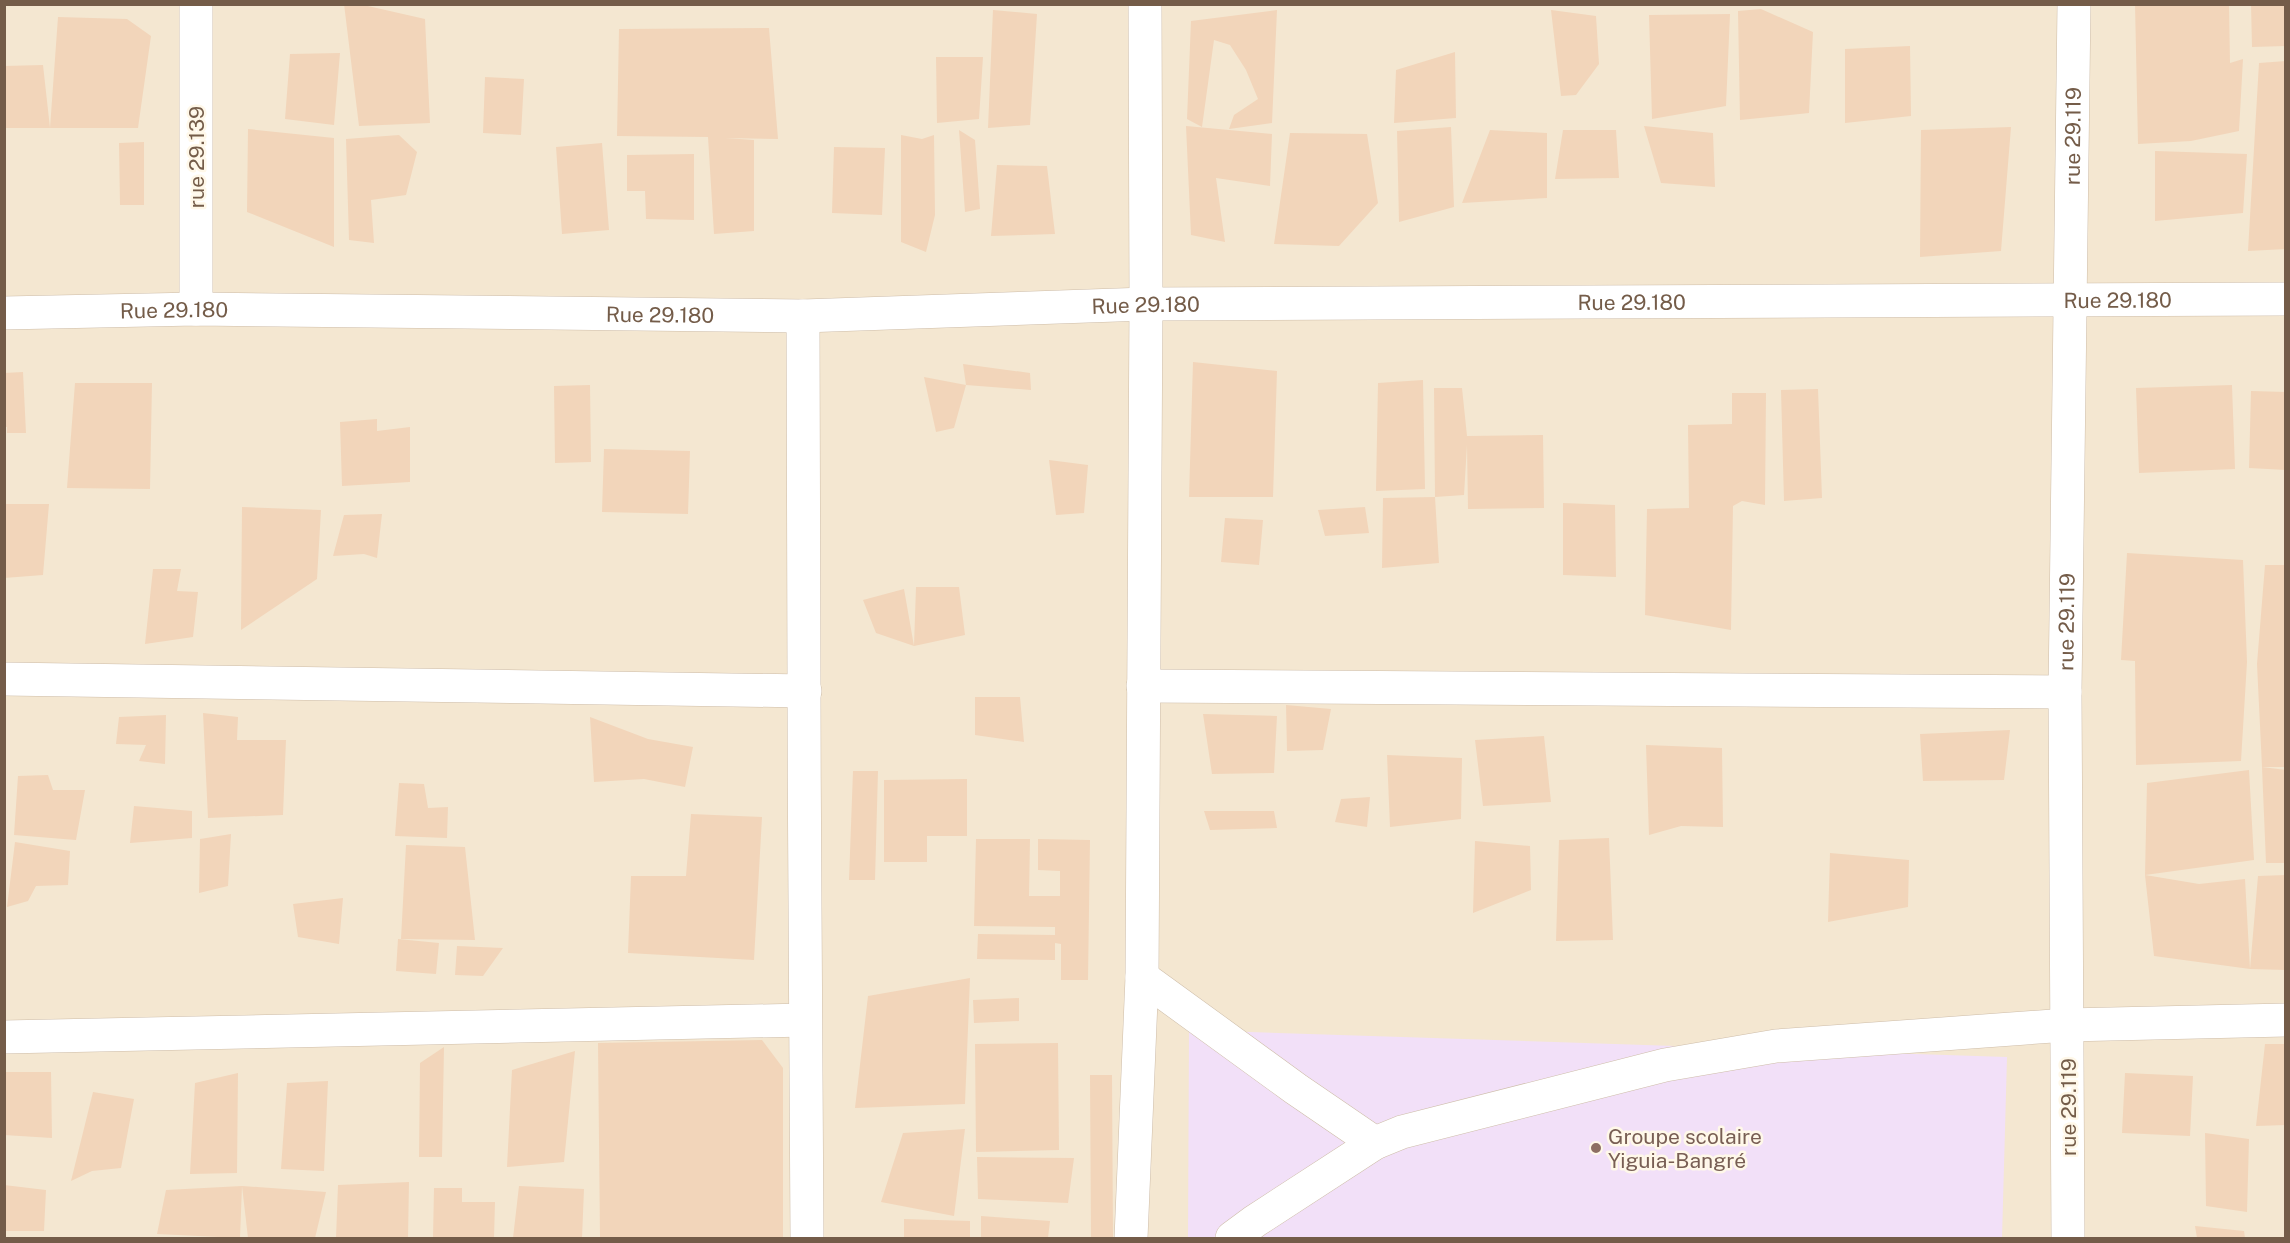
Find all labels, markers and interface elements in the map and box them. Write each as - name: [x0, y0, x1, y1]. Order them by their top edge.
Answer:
- street label: rue 29.119: [2059, 87, 2085, 185]
- street label: rue 29.139: [184, 106, 209, 208]
- street label: Rue 29.180: [2063, 287, 2172, 312]
- street label: Rue 29.180: [1577, 289, 1686, 315]
- street label: Rue 29.180: [1091, 291, 1200, 318]
- street label: Rue 29.180: [120, 296, 228, 323]
- street label: Rue 29.180: [606, 301, 714, 327]
- street label: rue 29.119: [2053, 573, 2079, 671]
- street label: rue 29.119: [2056, 1058, 2081, 1156]
- place label: Groupe scolaire Yiguia-Bangré: [1608, 1124, 1762, 1173]
- marker: Groupe scolaire Yiguia-Bangré: [1589, 1141, 1603, 1155]

